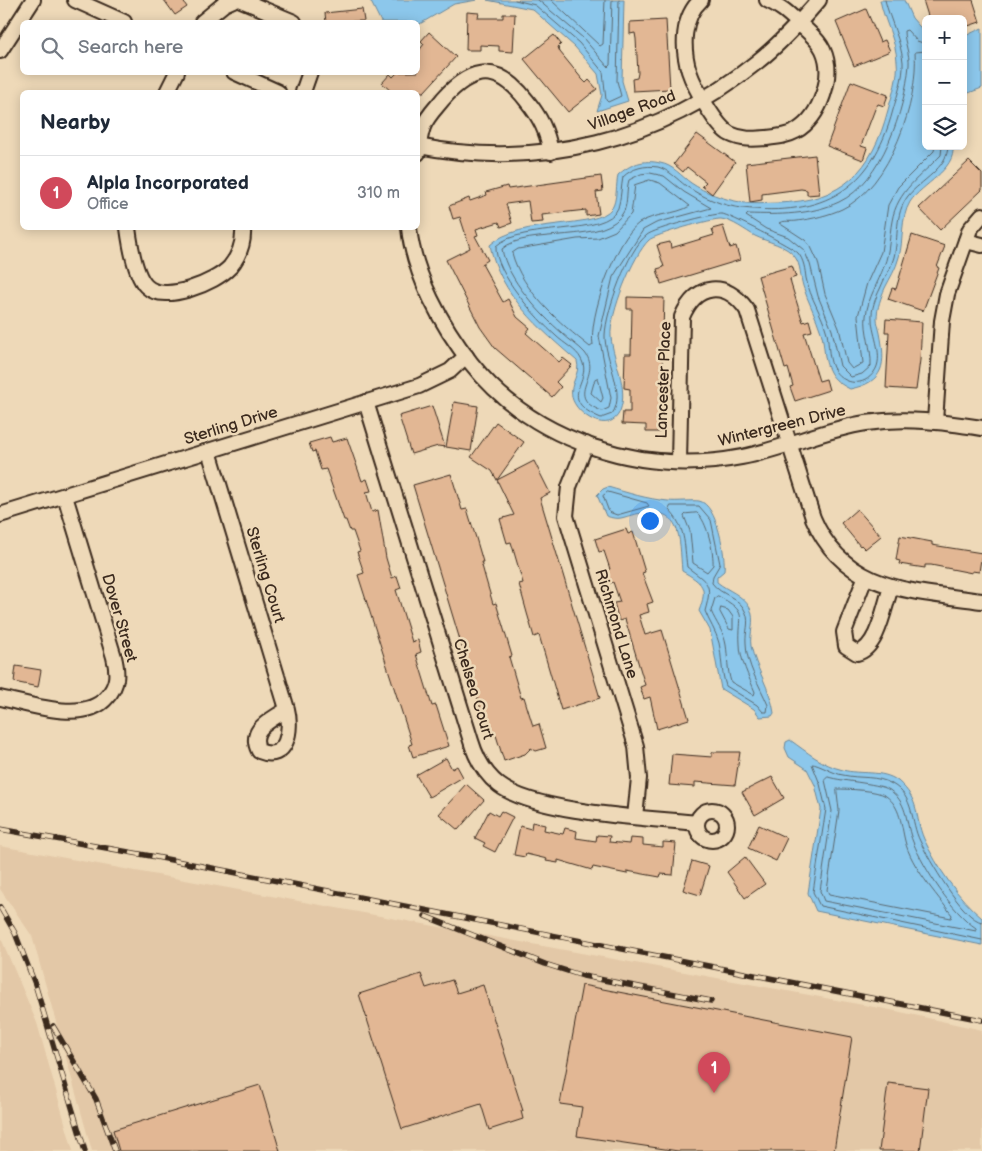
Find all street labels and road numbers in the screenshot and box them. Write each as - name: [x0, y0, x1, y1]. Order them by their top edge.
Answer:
- street label: Village Road: [586, 86, 678, 136]
- street label: Lancester Place: [652, 321, 676, 439]
- street label: Wintergreen Drive: [716, 401, 848, 451]
- street label: Sterling Drive: [182, 403, 281, 449]
- street label: Sterling Court: [241, 525, 289, 625]
- street label: Richmond Lane: [590, 567, 642, 682]
- street label: Dover Street: [97, 572, 141, 665]
- street label: Chelsea Court: [449, 636, 497, 742]

